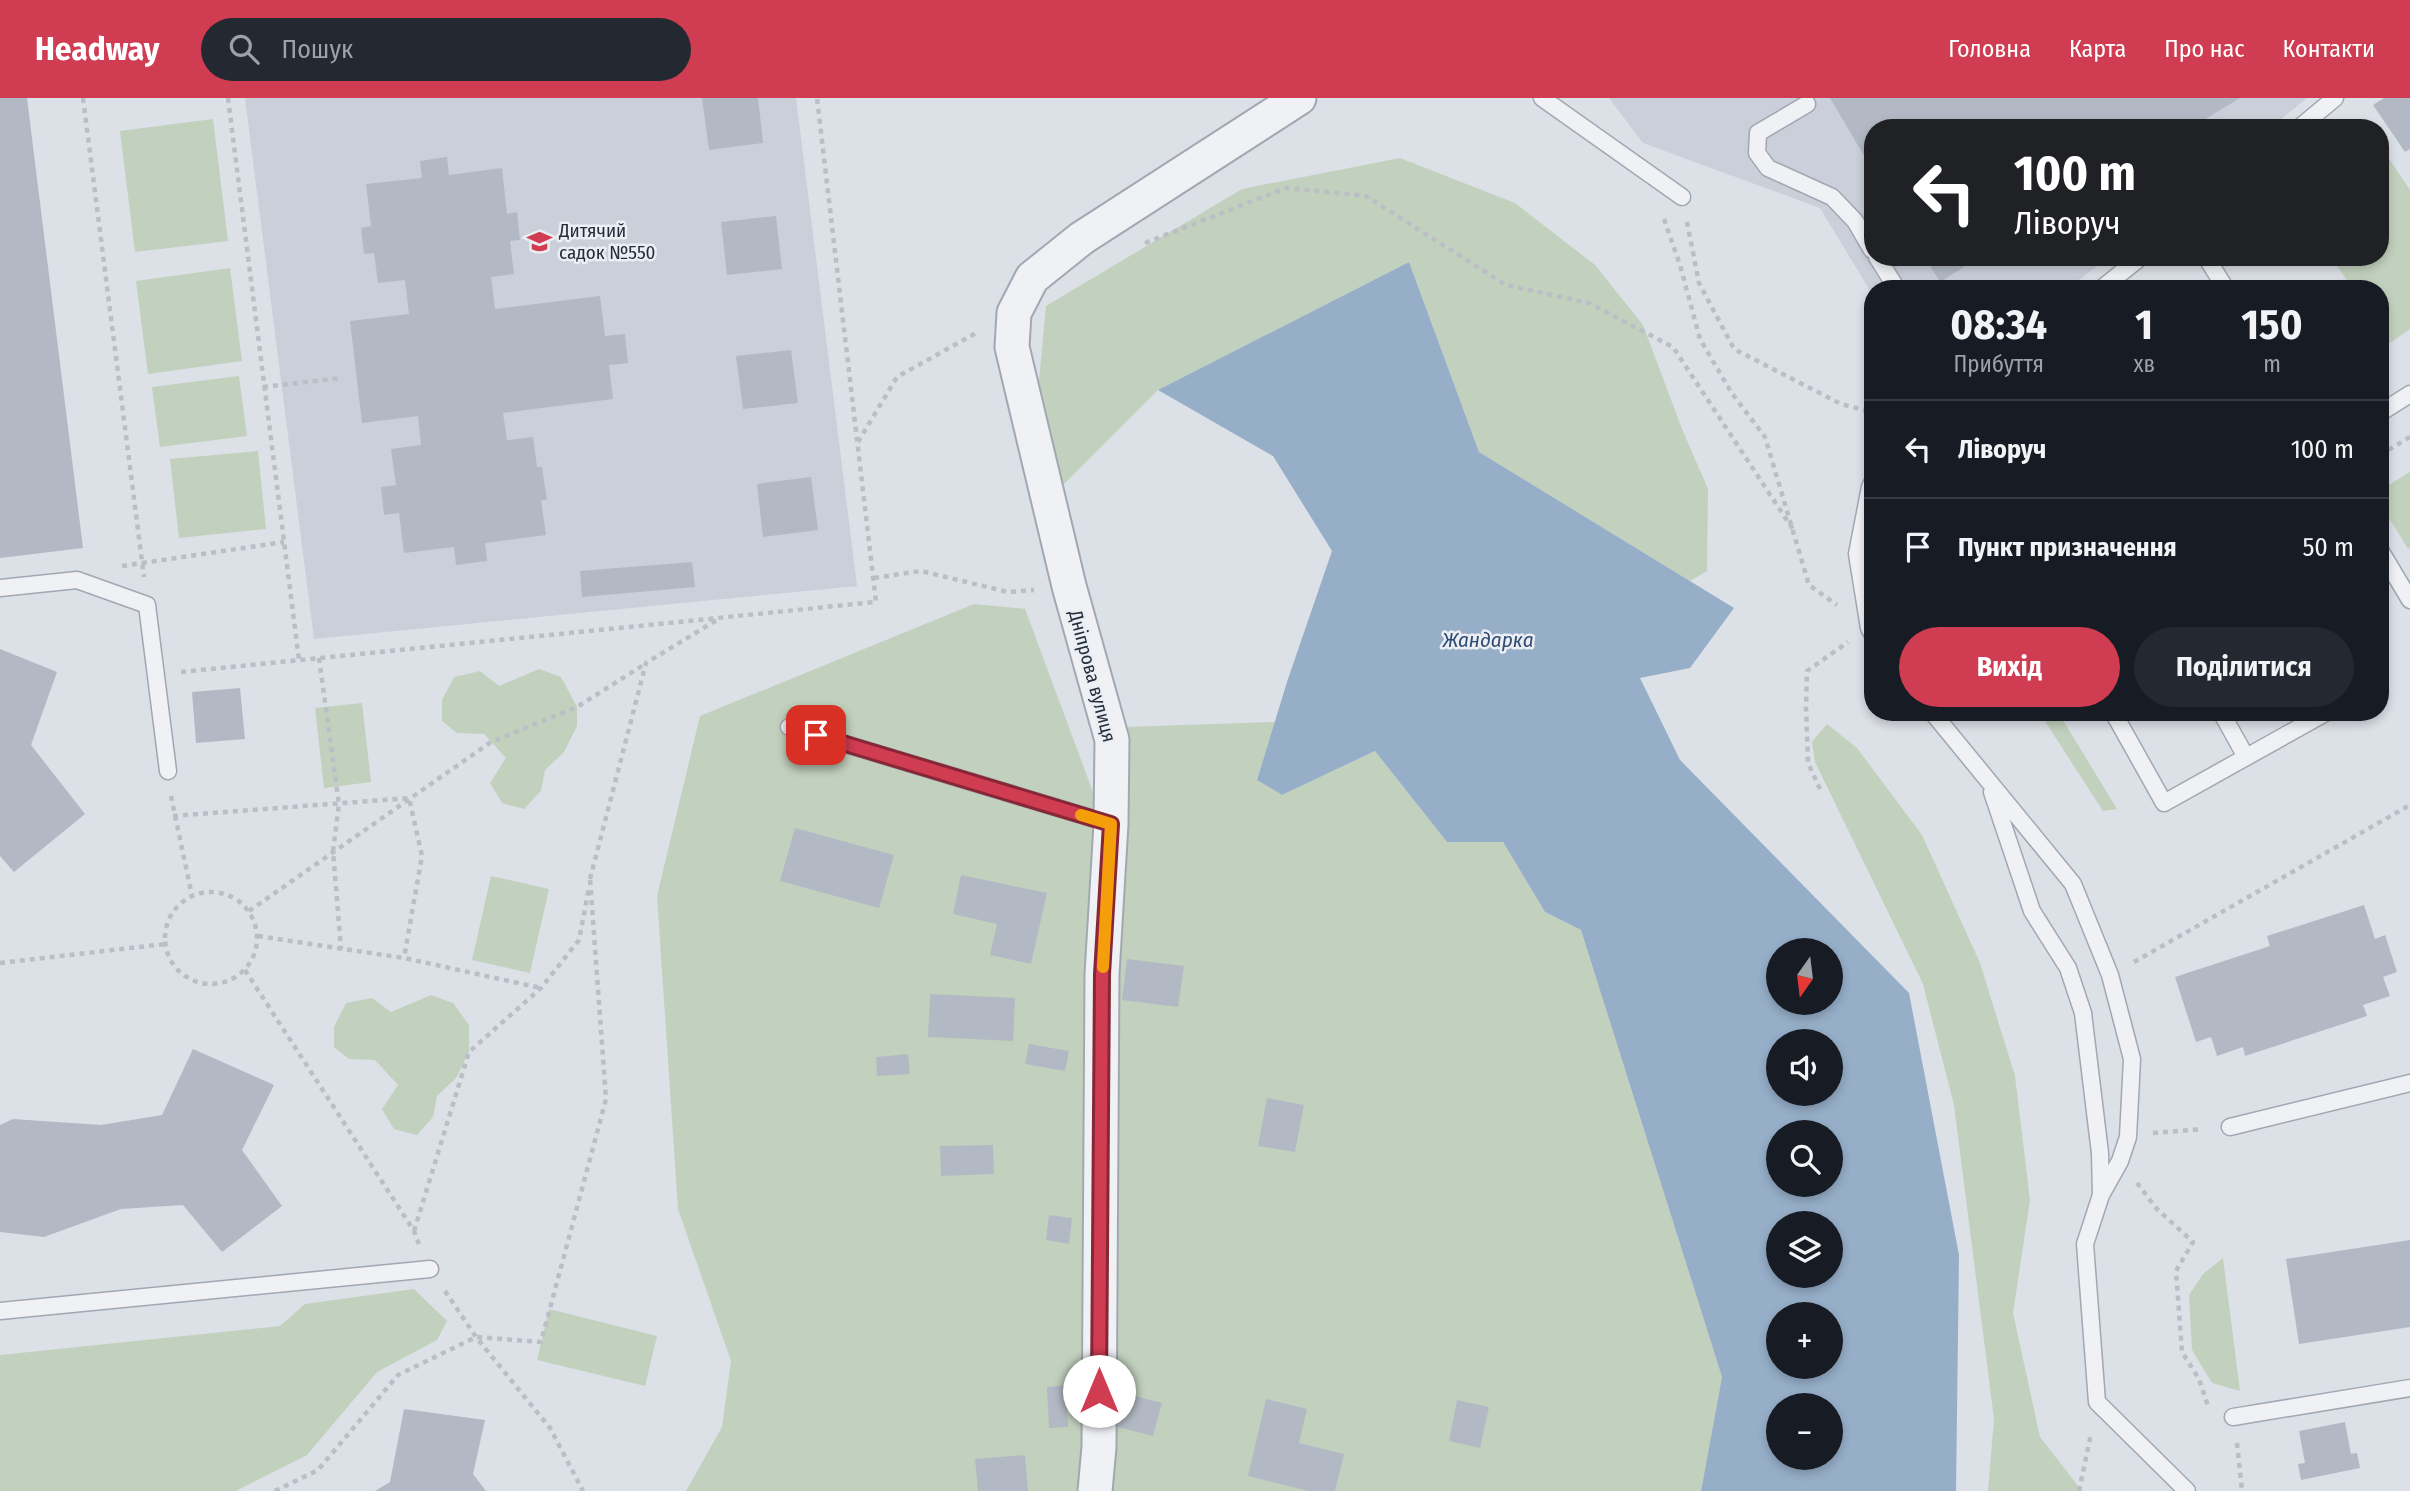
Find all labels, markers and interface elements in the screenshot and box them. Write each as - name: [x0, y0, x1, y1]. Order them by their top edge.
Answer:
- search box: [201, 18, 691, 81]
- text: Headway: [35, 29, 159, 69]
- icon: search: [225, 30, 263, 68]
- text: Пошук: [281, 34, 353, 65]
- text: Головна: [1948, 35, 2031, 63]
- text: Карта: [2069, 35, 2126, 63]
- text: Про нас: [2164, 35, 2245, 63]
- text: Контакти: [2283, 35, 2375, 63]
- text: 100 m: [2014, 144, 2136, 203]
- icon: left: [1899, 147, 1990, 238]
- text: Ліворуч: [2014, 204, 2121, 242]
- place label: Дитячий садок №550: [558, 219, 656, 264]
- school or university icon: Дитячий садок №550: [525, 227, 553, 255]
- text: 08:34: [1950, 300, 2047, 350]
- text: 1: [2135, 300, 2153, 350]
- text: 150: [2241, 300, 2303, 350]
- text: Прибуття: [1953, 350, 2044, 378]
- text: хв: [2133, 350, 2155, 378]
- text: m: [2263, 350, 2281, 378]
- icon: left: [1899, 430, 1937, 468]
- text: Ліворуч: [1958, 434, 2046, 465]
- text: 100 m: [2291, 434, 2354, 465]
- icon: arrive: [1899, 528, 1937, 566]
- text: Пункт призначення: [1958, 532, 2177, 563]
- text: 50 m: [2302, 532, 2354, 563]
- street label: Дніпрова вулиця: [1064, 607, 1121, 745]
- water label: Жандарка: [1441, 627, 1534, 653]
- button: Вихід: [1899, 627, 2120, 707]
- button: Поділитися: [2134, 627, 2354, 707]
- pin: [786, 705, 846, 765]
- icon: arrive: [797, 716, 835, 754]
- north arrow: [1766, 938, 1843, 1015]
- map controls: [1766, 938, 1843, 1470]
- button: sound: [1766, 1029, 1843, 1106]
- button: search: [1766, 1120, 1843, 1197]
- button: layers: [1766, 1211, 1843, 1288]
- button: +: [1766, 1302, 1843, 1379]
- position arrow: [1062, 1354, 1136, 1428]
- button: −: [1766, 1393, 1843, 1470]

